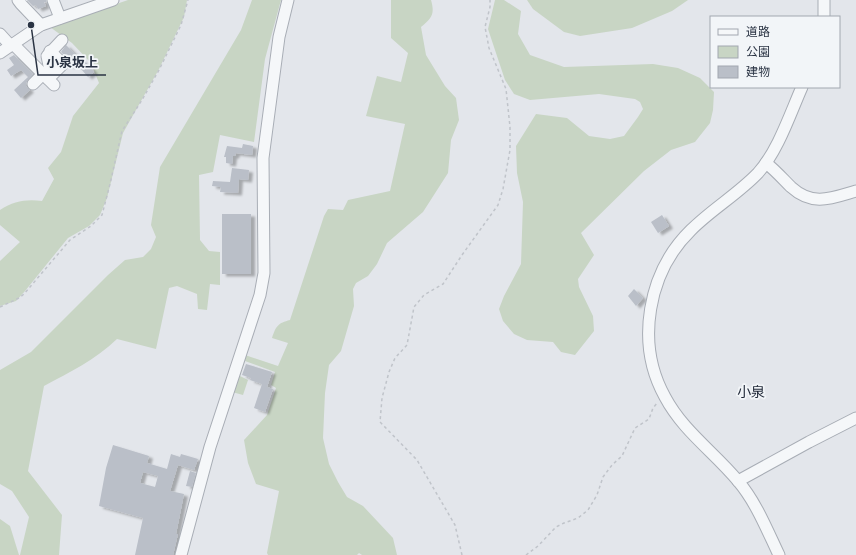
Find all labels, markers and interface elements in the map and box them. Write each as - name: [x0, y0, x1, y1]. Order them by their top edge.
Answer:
- legend: [710, 16, 840, 88]
- text: 道路: [746, 25, 770, 39]
- text: 公園: [746, 45, 770, 59]
- callout: 小泉坂上: [38, 50, 106, 75]
- text: 小泉坂上: [46, 55, 98, 70]
- text: 建物: [746, 65, 770, 79]
- district label: 小泉: [737, 384, 765, 400]

